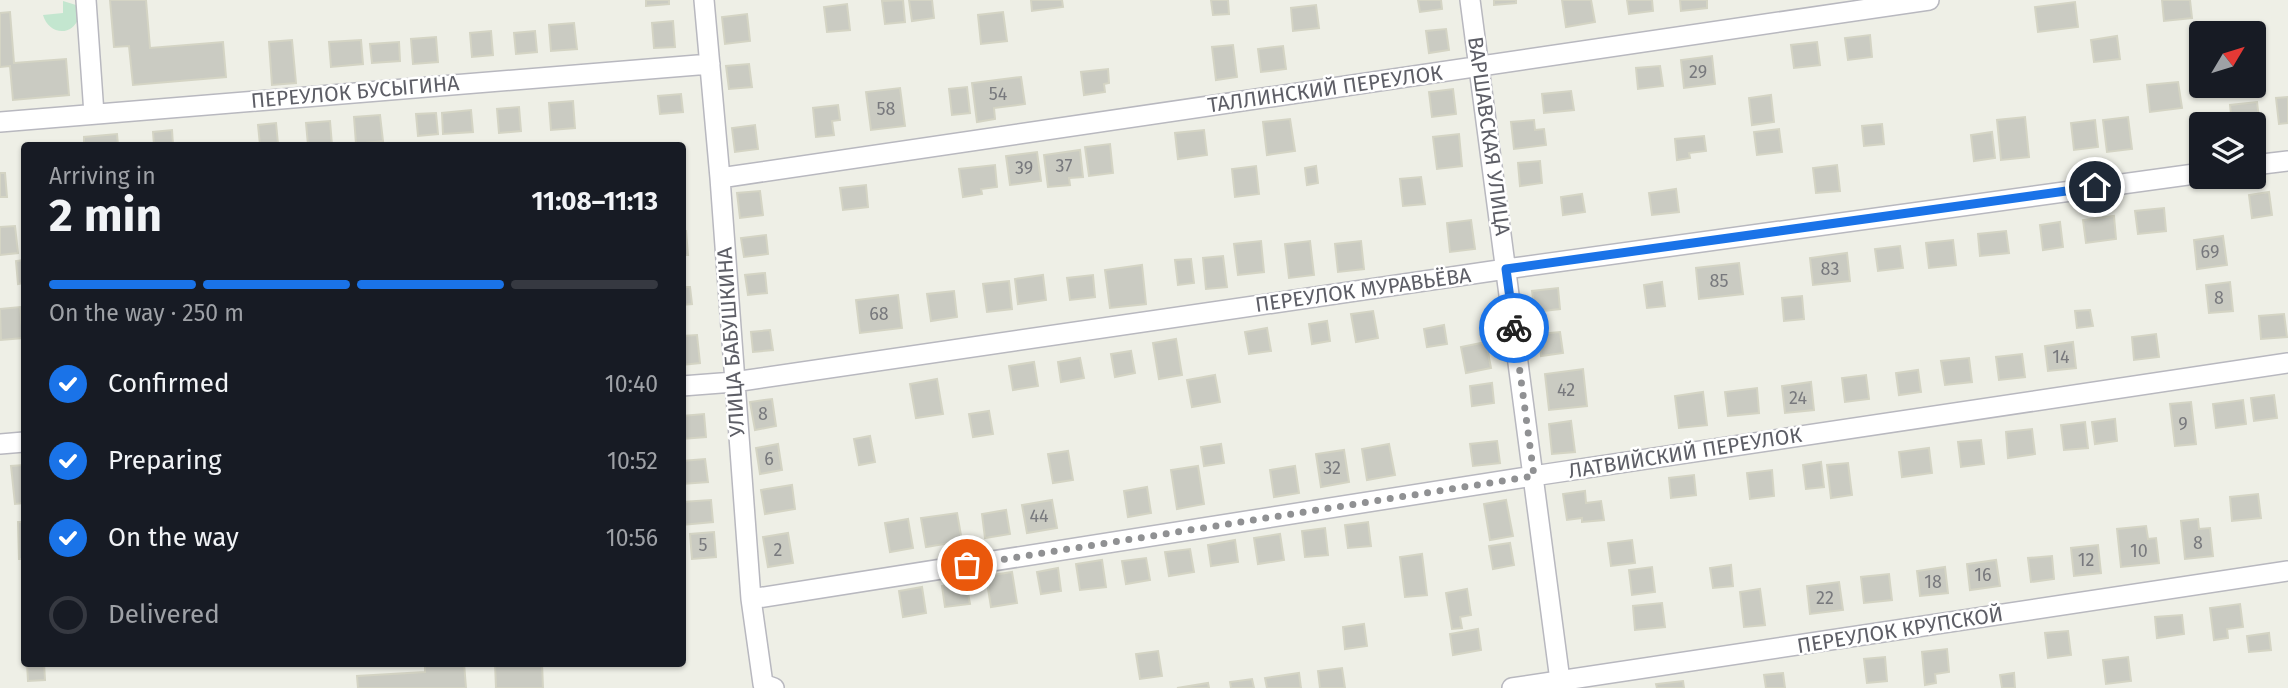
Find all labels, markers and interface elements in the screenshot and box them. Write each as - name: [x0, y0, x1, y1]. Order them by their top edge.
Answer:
- north arrow: [2189, 21, 2266, 98]
- map controls: [2189, 21, 2266, 189]
- street label: ВАРШАВСКАЯ УЛИЦА: [1462, 35, 1516, 237]
- street label: ТАЛЛИНСКИЙ ПЕРЕУЛОК: [1206, 60, 1445, 118]
- house number: 29: [1689, 61, 1707, 83]
- street label: ПЕРЕУЛОК БУСЫГИНА: [250, 70, 460, 114]
- house number: 54: [989, 83, 1008, 105]
- house number: 58: [877, 98, 896, 120]
- button: layers: [2189, 112, 2266, 189]
- house number: 37: [1056, 155, 1072, 177]
- house number: 39: [1015, 157, 1033, 179]
- pin: [2065, 157, 2125, 217]
- text: Arriving in: [49, 162, 156, 190]
- icon: home: [2076, 168, 2114, 206]
- text: 11:08–11:13: [531, 186, 658, 217]
- text: 2 min: [49, 188, 162, 243]
- house number: 69: [2201, 241, 2219, 263]
- street label: УЛИЦА БАБУШКИНА: [711, 246, 751, 438]
- house number: 83: [1821, 258, 1839, 280]
- street label: ПЕРЕУЛОК МУРАВЬЁВА: [1254, 262, 1472, 318]
- house number: 85: [1710, 270, 1728, 292]
- house number: 8: [2214, 287, 2224, 309]
- courier: [1479, 293, 1549, 363]
- text: On the way · 250 m: [49, 299, 244, 327]
- house number: 68: [869, 303, 889, 325]
- icon: bike: [1495, 309, 1533, 347]
- house number: 14: [2052, 346, 2070, 368]
- icon: check: [49, 365, 87, 403]
- text: Confirmed: [108, 368, 229, 399]
- text: 10:40: [605, 370, 658, 398]
- house number: 42: [1557, 379, 1575, 401]
- house number: 24: [1789, 387, 1807, 409]
- house number: 8: [758, 403, 768, 425]
- house number: 9: [2178, 413, 2188, 435]
- street label: ЛАТВИЙСКИЙ ПЕРЕУЛОК: [1566, 422, 1804, 484]
- icon: check: [49, 442, 87, 480]
- text: Preparing: [108, 445, 221, 476]
- text: 10:52: [607, 447, 658, 475]
- house number: 6: [764, 448, 774, 470]
- house number: 32: [1323, 457, 1341, 479]
- house number: 44: [1029, 505, 1049, 527]
- icon: check: [49, 519, 87, 557]
- text: On the way: [108, 522, 239, 553]
- text: 10:56: [606, 524, 658, 552]
- house number: 8: [2193, 532, 2203, 554]
- house number: 5: [698, 534, 708, 556]
- pin: [937, 535, 997, 595]
- house number: 2: [774, 539, 783, 561]
- house number: 10: [2130, 540, 2148, 562]
- icon: bag: [948, 546, 986, 584]
- house number: 12: [2078, 549, 2094, 571]
- house number: 16: [1974, 564, 1992, 586]
- house number: 18: [1924, 571, 1942, 593]
- house number: 22: [1816, 587, 1834, 609]
- text: Delivered: [108, 599, 220, 630]
- street label: ПЕРЕУЛОК КРУПСКОЙ: [1795, 601, 2005, 659]

